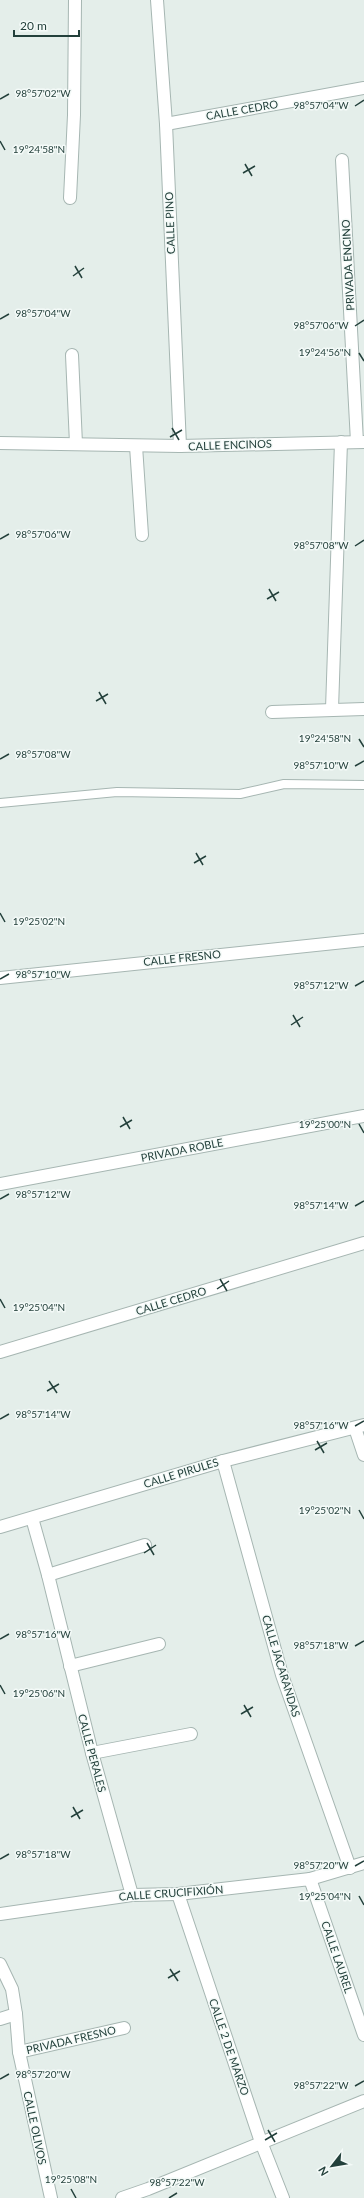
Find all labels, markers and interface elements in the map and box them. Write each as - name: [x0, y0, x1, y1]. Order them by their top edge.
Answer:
- scale bar: [14, 12, 79, 38]
- text: 20 m: [20, 18, 47, 33]
- text: 98°57'02"W: [15, 87, 71, 99]
- street label: CALLE CEDRO: [205, 97, 279, 122]
- text: 98°57'04"W: [293, 99, 349, 111]
- text: 19°24'58"N: [13, 143, 65, 155]
- street label: CALLE PINO: [162, 192, 177, 254]
- street label: PRIVADA ENCINO: [339, 219, 356, 311]
- text: 98°57'04"W: [15, 307, 71, 319]
- text: 98°57'06"W: [293, 319, 349, 331]
- text: 19°24'56"N: [299, 346, 351, 358]
- street label: CALLE ENCINOS: [188, 437, 272, 452]
- text: 98°57'06"W: [15, 528, 71, 540]
- text: 98°57'08"W: [293, 539, 349, 551]
- text: 19°24'58"N: [299, 732, 351, 744]
- text: 98°57'08"W: [15, 748, 71, 760]
- text: 98°57'10"W: [293, 759, 349, 771]
- text: 19°25'02"N: [13, 915, 65, 927]
- street label: CALLE FRESNO: [143, 947, 222, 968]
- text: 98°57'10"W: [15, 968, 71, 980]
- text: 98°57'12"W: [293, 979, 349, 991]
- text: 19°25'00"N: [299, 1118, 351, 1130]
- street label: PRIVADA ROBLE: [140, 1135, 224, 1164]
- text: 98°57'12"W: [15, 1188, 71, 1200]
- text: 98°57'14"W: [293, 1199, 349, 1211]
- street label: CALLE CEDRO: [134, 1284, 208, 1317]
- text: 19°25'04"N: [13, 1301, 65, 1313]
- text: 98°57'14"W: [15, 1408, 71, 1420]
- text: 98°57'16"W: [293, 1419, 349, 1431]
- street label: CALLE PIRULES: [142, 1455, 220, 1490]
- text: 19°25'02"N: [299, 1504, 351, 1516]
- street label: CALLE JACARANDAS: [260, 1613, 303, 1718]
- text: 98°57'16"W: [15, 1628, 71, 1640]
- text: 98°57'18"W: [293, 1639, 349, 1651]
- text: 19°25'06"N: [13, 1687, 65, 1699]
- street label: CALLE PERALES: [76, 1712, 109, 1793]
- text: 98°57'18"W: [15, 1848, 71, 1860]
- text: 98°57'20"W: [293, 1859, 349, 1871]
- street label: CALLE CRUCIFIXIÓN: [118, 1882, 224, 1903]
- text: 19°25'04"N: [299, 1890, 351, 1902]
- street label: CALLE LAUREL: [319, 1919, 356, 1995]
- street label: CALLE 2 DE MARZO: [207, 1997, 252, 2097]
- street label: PRIVADA FRESNO: [25, 2023, 117, 2056]
- text: 98°57'20"W: [15, 2068, 71, 2080]
- text: 98°57'22"W: [293, 2079, 349, 2091]
- street label: CALLE OLIVOS: [21, 2090, 50, 2166]
- north arrow: [312, 2146, 352, 2186]
- text: N: [315, 2164, 331, 2178]
- text: 19°25'08"N: [45, 2173, 97, 2185]
- text: 98°57'22"W: [149, 2176, 205, 2188]

